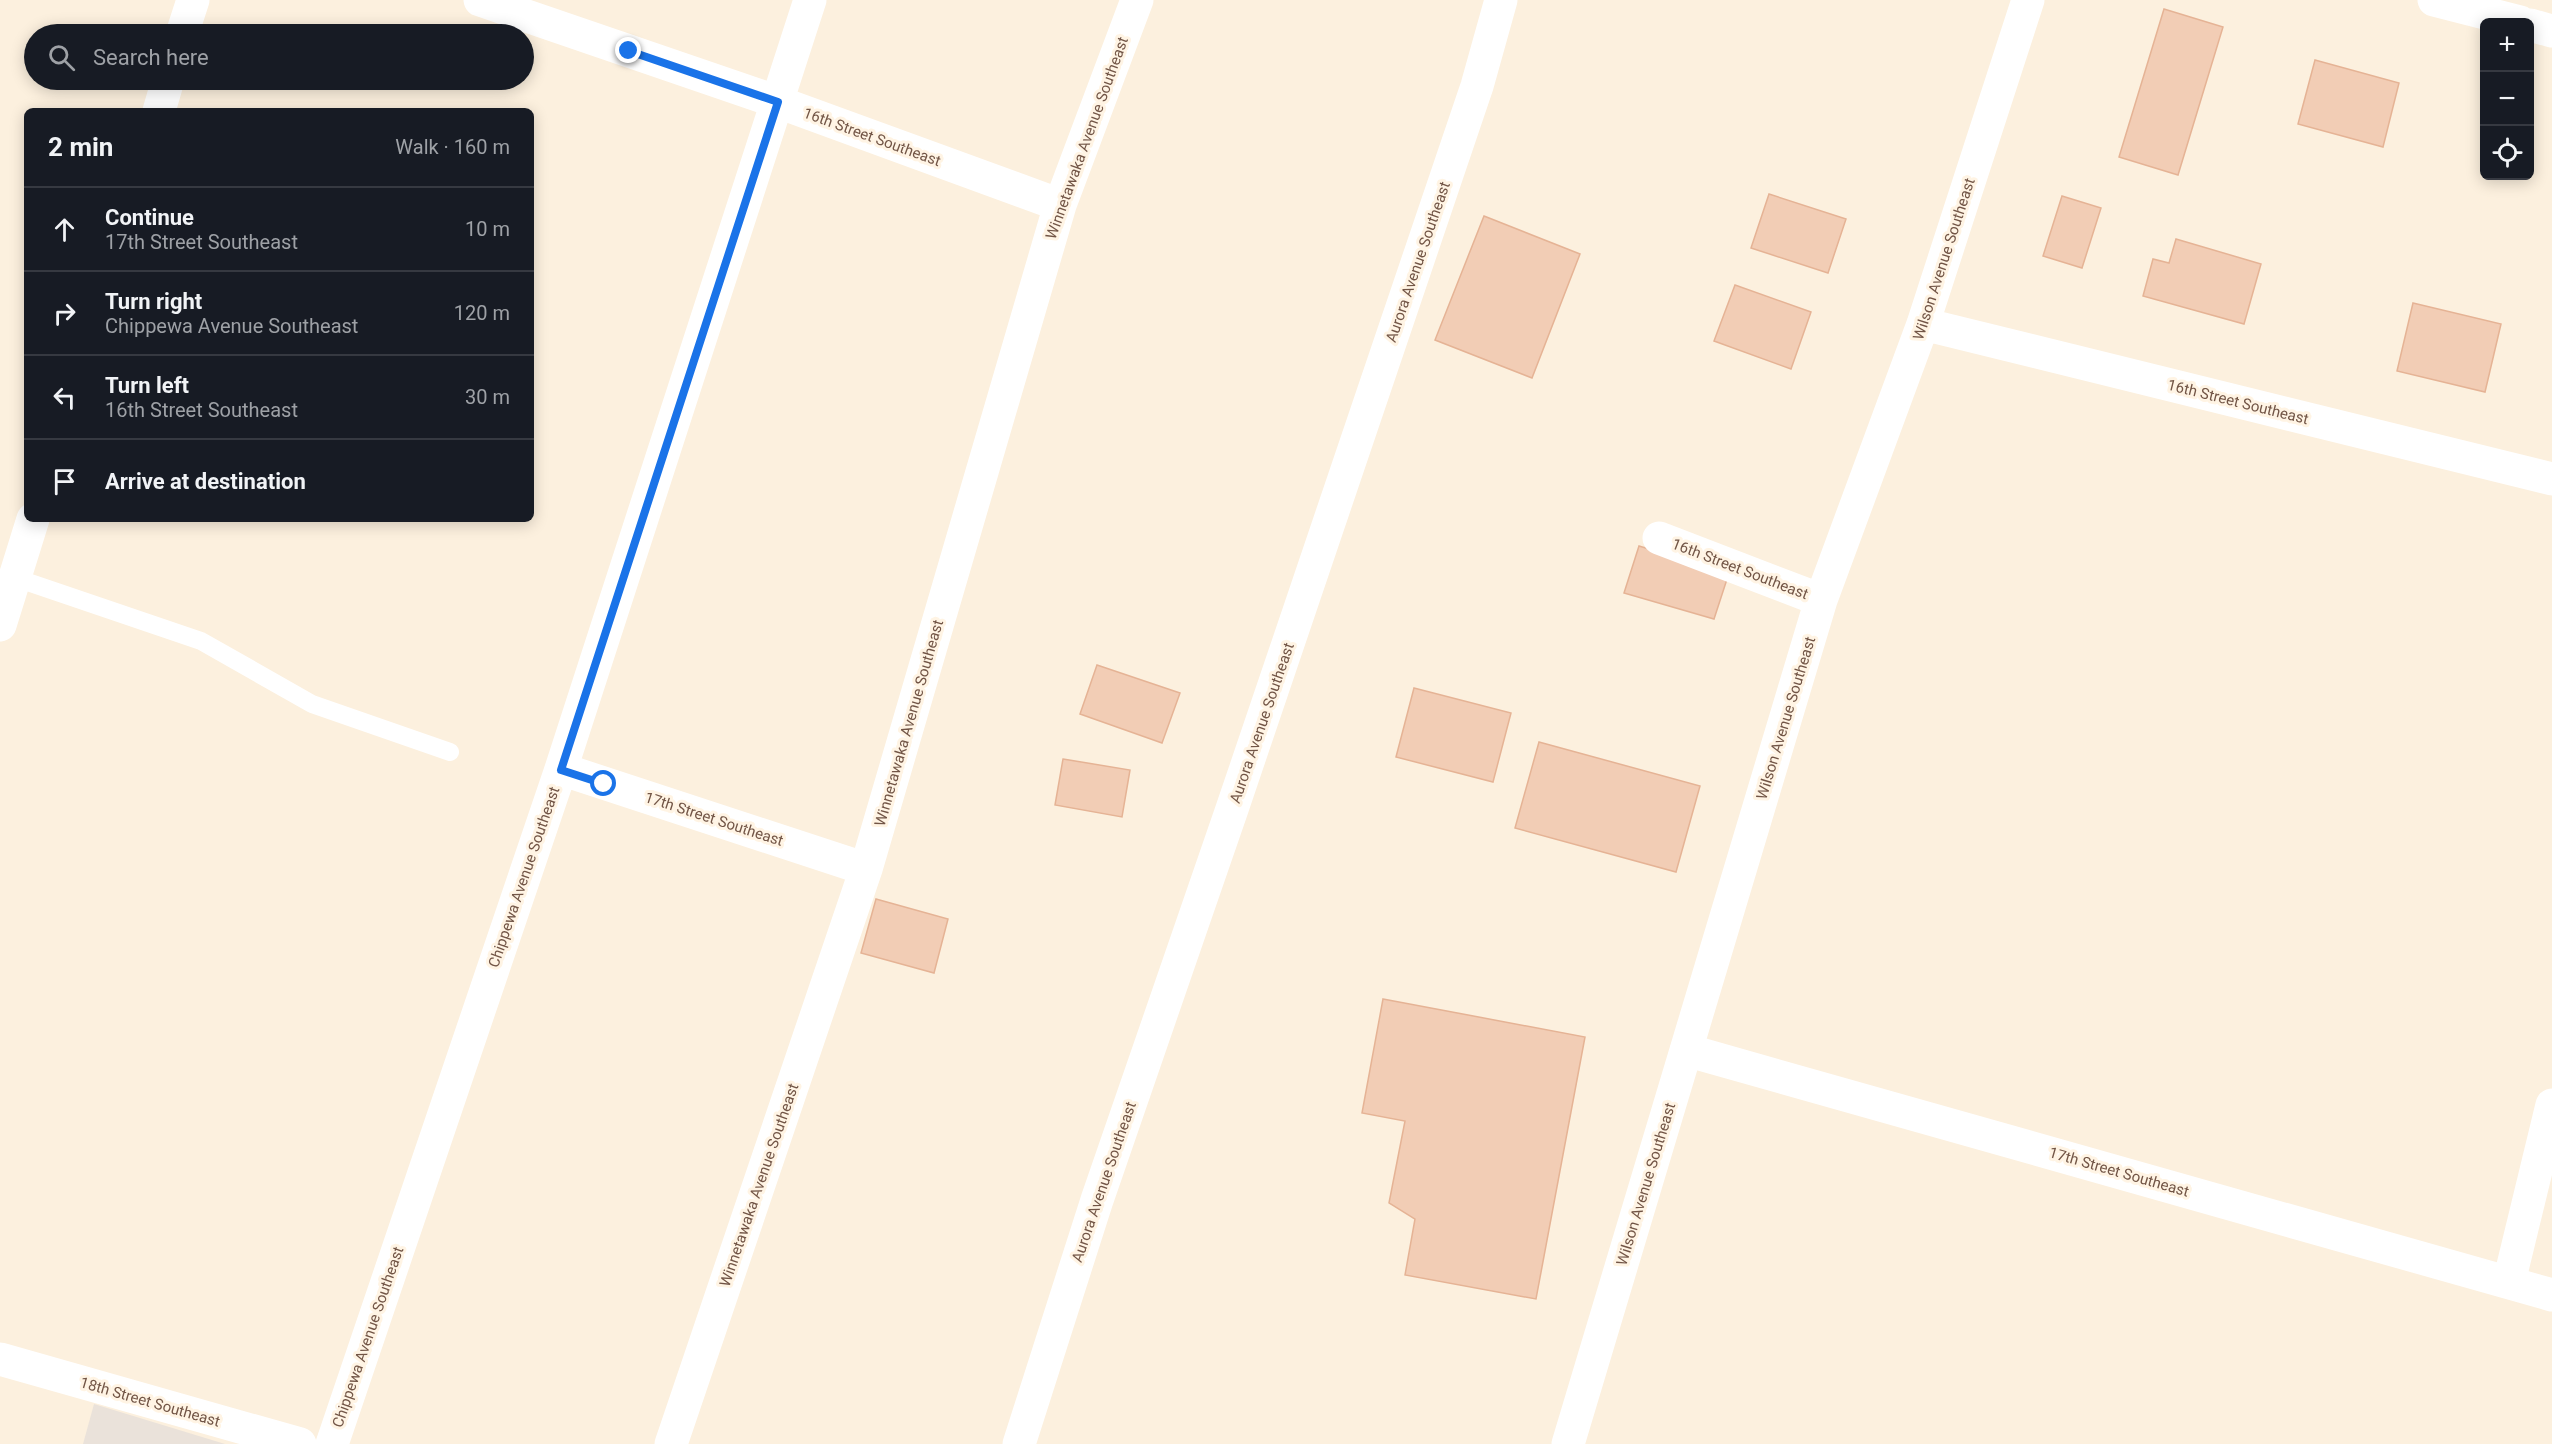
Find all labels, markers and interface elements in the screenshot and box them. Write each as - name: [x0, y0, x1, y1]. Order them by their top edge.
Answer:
- map controls: [2480, 18, 2534, 180]
- button: +: [2480, 18, 2534, 72]
- search box: [24, 24, 534, 90]
- street label: Winnetawaka Avenue Southeast: [1042, 34, 1132, 242]
- route end: [615, 37, 641, 63]
- icon: search: [45, 41, 78, 74]
- text: Search here: [93, 45, 209, 70]
- button: −: [2480, 72, 2534, 126]
- street label: 16th Street Southeast: [801, 104, 943, 170]
- button: locate: [2480, 126, 2534, 180]
- text: 2 min: [48, 132, 113, 162]
- text: Walk · 160 m: [395, 135, 510, 159]
- street label: Wilson Avenue Southeast: [1909, 176, 1979, 342]
- street label: Aurora Avenue Southeast: [1382, 179, 1454, 345]
- text: Continue: [105, 205, 194, 230]
- icon: ahead: [48, 213, 81, 246]
- text: 10 m: [465, 217, 510, 241]
- text: 17th Street Southeast: [105, 230, 298, 254]
- text: Turn right: [105, 289, 202, 314]
- icon: right: [48, 297, 81, 330]
- text: 120 m: [454, 301, 510, 325]
- text: Chippewa Avenue Southeast: [105, 314, 358, 338]
- text: Turn left: [105, 373, 189, 398]
- street label: 16th Street Southeast: [2166, 376, 2310, 428]
- icon: left: [48, 381, 81, 414]
- text: 30 m: [465, 385, 510, 409]
- text: 16th Street Southeast: [105, 398, 298, 422]
- icon: arrive: [48, 465, 81, 498]
- text: Arrive at destination: [105, 469, 306, 494]
- street label: 16th Street Southeast: [1669, 535, 1811, 603]
- street label: Winnetawaka Avenue Southeast: [871, 618, 947, 828]
- street label: Wilson Avenue Southeast: [1753, 634, 1819, 802]
- street label: Aurora Avenue Southeast: [1226, 640, 1298, 806]
- route start: [590, 770, 616, 796]
- street label: Chippewa Avenue Southeast: [485, 784, 563, 970]
- street label: 17th Street Southeast: [642, 788, 786, 850]
- street label: Winnetawaka Avenue Southeast: [716, 1081, 802, 1289]
- street label: Aurora Avenue Southeast: [1068, 1099, 1140, 1265]
- street label: Wilson Avenue Southeast: [1613, 1100, 1679, 1268]
- street label: 17th Street Southeast: [2047, 1143, 2191, 1201]
- street label: Chippewa Avenue Southeast: [329, 1244, 407, 1430]
- street label: 18th Street Southeast: [78, 1373, 222, 1431]

